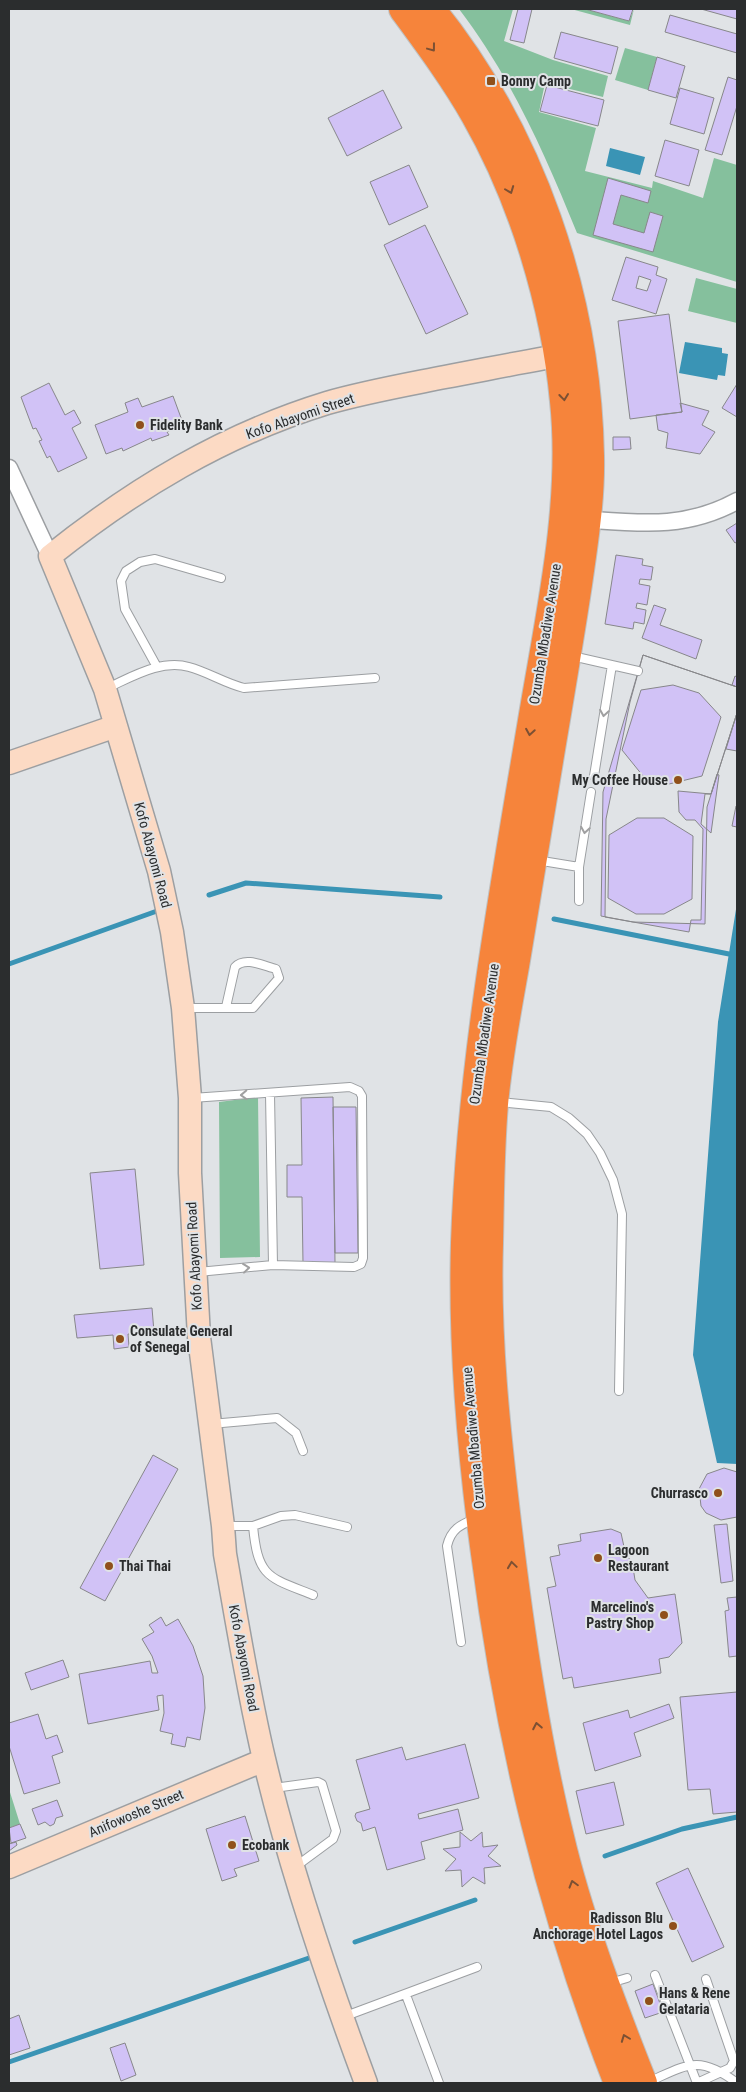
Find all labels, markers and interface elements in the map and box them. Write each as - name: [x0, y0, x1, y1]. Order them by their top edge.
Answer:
- one-way arrow: [426, 42, 434, 51]
- place label: Bonny Camp: [501, 73, 571, 89]
- marker: Bonny Camp: [485, 75, 497, 87]
- one-way arrow: [503, 185, 514, 194]
- street label: Kofo Abayomi Street: [244, 390, 356, 442]
- one-way arrow: [558, 394, 569, 402]
- place label: Fidelity Bank: [150, 417, 223, 433]
- marker: Fidelity Bank: [134, 419, 146, 431]
- street label: Ozumba Mbadiwe Avenue: [526, 562, 564, 705]
- one-way arrow: [600, 709, 610, 717]
- one-way arrow: [525, 728, 535, 736]
- place label: My Coffee House: [572, 772, 668, 788]
- marker: My Coffee House: [672, 774, 684, 786]
- street label: Kofo Abayomi Road: [131, 800, 175, 910]
- one-way arrow: [580, 825, 590, 834]
- street label: Ozumba Mbadiwe Avenue: [466, 962, 502, 1106]
- one-way arrow: [240, 1089, 248, 1100]
- street label: Kofo Abayomi Road: [183, 1201, 205, 1311]
- one-way arrow: [242, 1263, 250, 1274]
- place label: Consulate General of Senegal: [130, 1323, 232, 1355]
- marker: Consulate General of Senegal: [114, 1333, 126, 1345]
- street label: Ozumba Mbadiwe Avenue: [459, 1366, 487, 1510]
- place label: Churrasco: [651, 1485, 708, 1501]
- marker: Churrasco: [712, 1487, 724, 1499]
- place label: Lagoon Restaurant: [608, 1542, 669, 1574]
- marker: Lagoon Restaurant: [592, 1552, 604, 1564]
- place label: Thai Thai: [119, 1558, 171, 1574]
- marker: Thai Thai: [103, 1560, 115, 1572]
- one-way arrow: [507, 1561, 518, 1569]
- place label: Marcelino's Pastry Shop: [586, 1599, 654, 1631]
- street label: Kofo Abayomi Road: [226, 1603, 262, 1713]
- marker: Marcelino's Pastry Shop: [658, 1609, 670, 1621]
- one-way arrow: [533, 1721, 543, 1730]
- street label: Anifowoshe Street: [86, 1786, 186, 1840]
- place label: Ecobank: [242, 1837, 290, 1853]
- marker: Ecobank: [226, 1839, 238, 1851]
- one-way arrow: [568, 1880, 579, 1888]
- place label: Radisson Blu Anchorage Hotel Lagos: [533, 1910, 663, 1942]
- marker: Radisson Blu Anchorage Hotel Lagos: [667, 1920, 679, 1932]
- place label: Hans & Rene Gelataria: [659, 1985, 730, 2017]
- marker: Hans & Rene Gelataria: [643, 1995, 655, 2007]
- one-way arrow: [621, 2034, 631, 2043]

